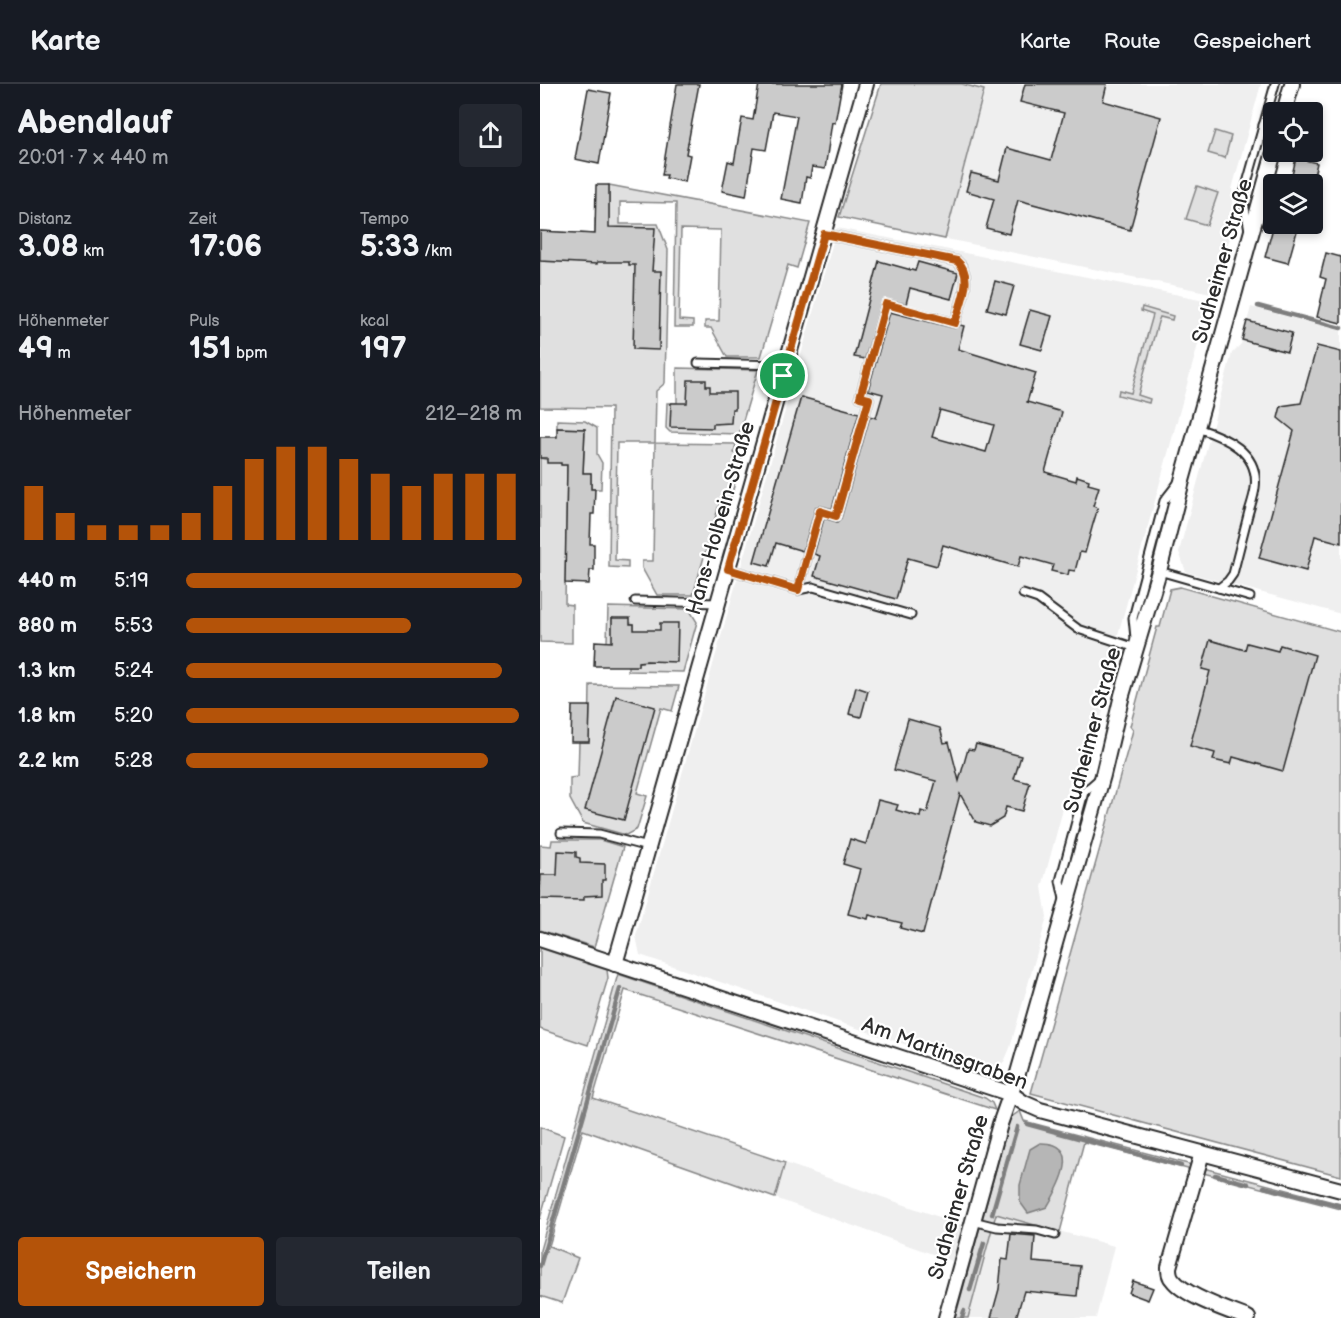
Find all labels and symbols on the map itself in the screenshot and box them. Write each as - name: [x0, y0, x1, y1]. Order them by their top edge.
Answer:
- street label: Sudheimer Straße: [1187, 176, 1258, 347]
- pin: [757, 350, 808, 401]
- street label: Hans-Holbein-Straße: [681, 418, 760, 618]
- street label: Sudheimer Straße: [1058, 645, 1127, 816]
- street label: Am Martinsgraben: [859, 1012, 1031, 1095]
- street label: Sudheimer Straße: [923, 1112, 994, 1283]

